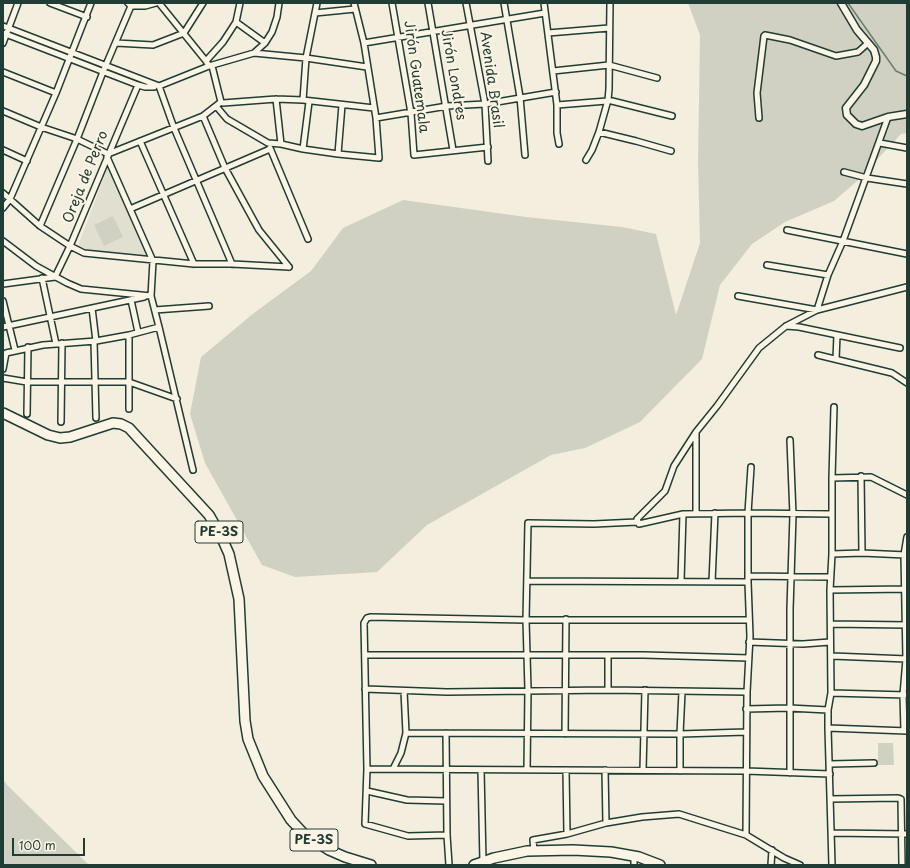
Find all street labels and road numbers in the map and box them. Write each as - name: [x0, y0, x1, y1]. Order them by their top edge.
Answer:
- street label: Jirón Guatemala: [400, 20, 432, 134]
- street label: Jirón Londres: [437, 28, 469, 122]
- street label: Avenida Brasil: [476, 31, 506, 129]
- street label: Oreja de Perro: [60, 128, 112, 226]
- road number: PE-3S: [195, 521, 243, 543]
- road number: PE-3S: [290, 829, 338, 851]

